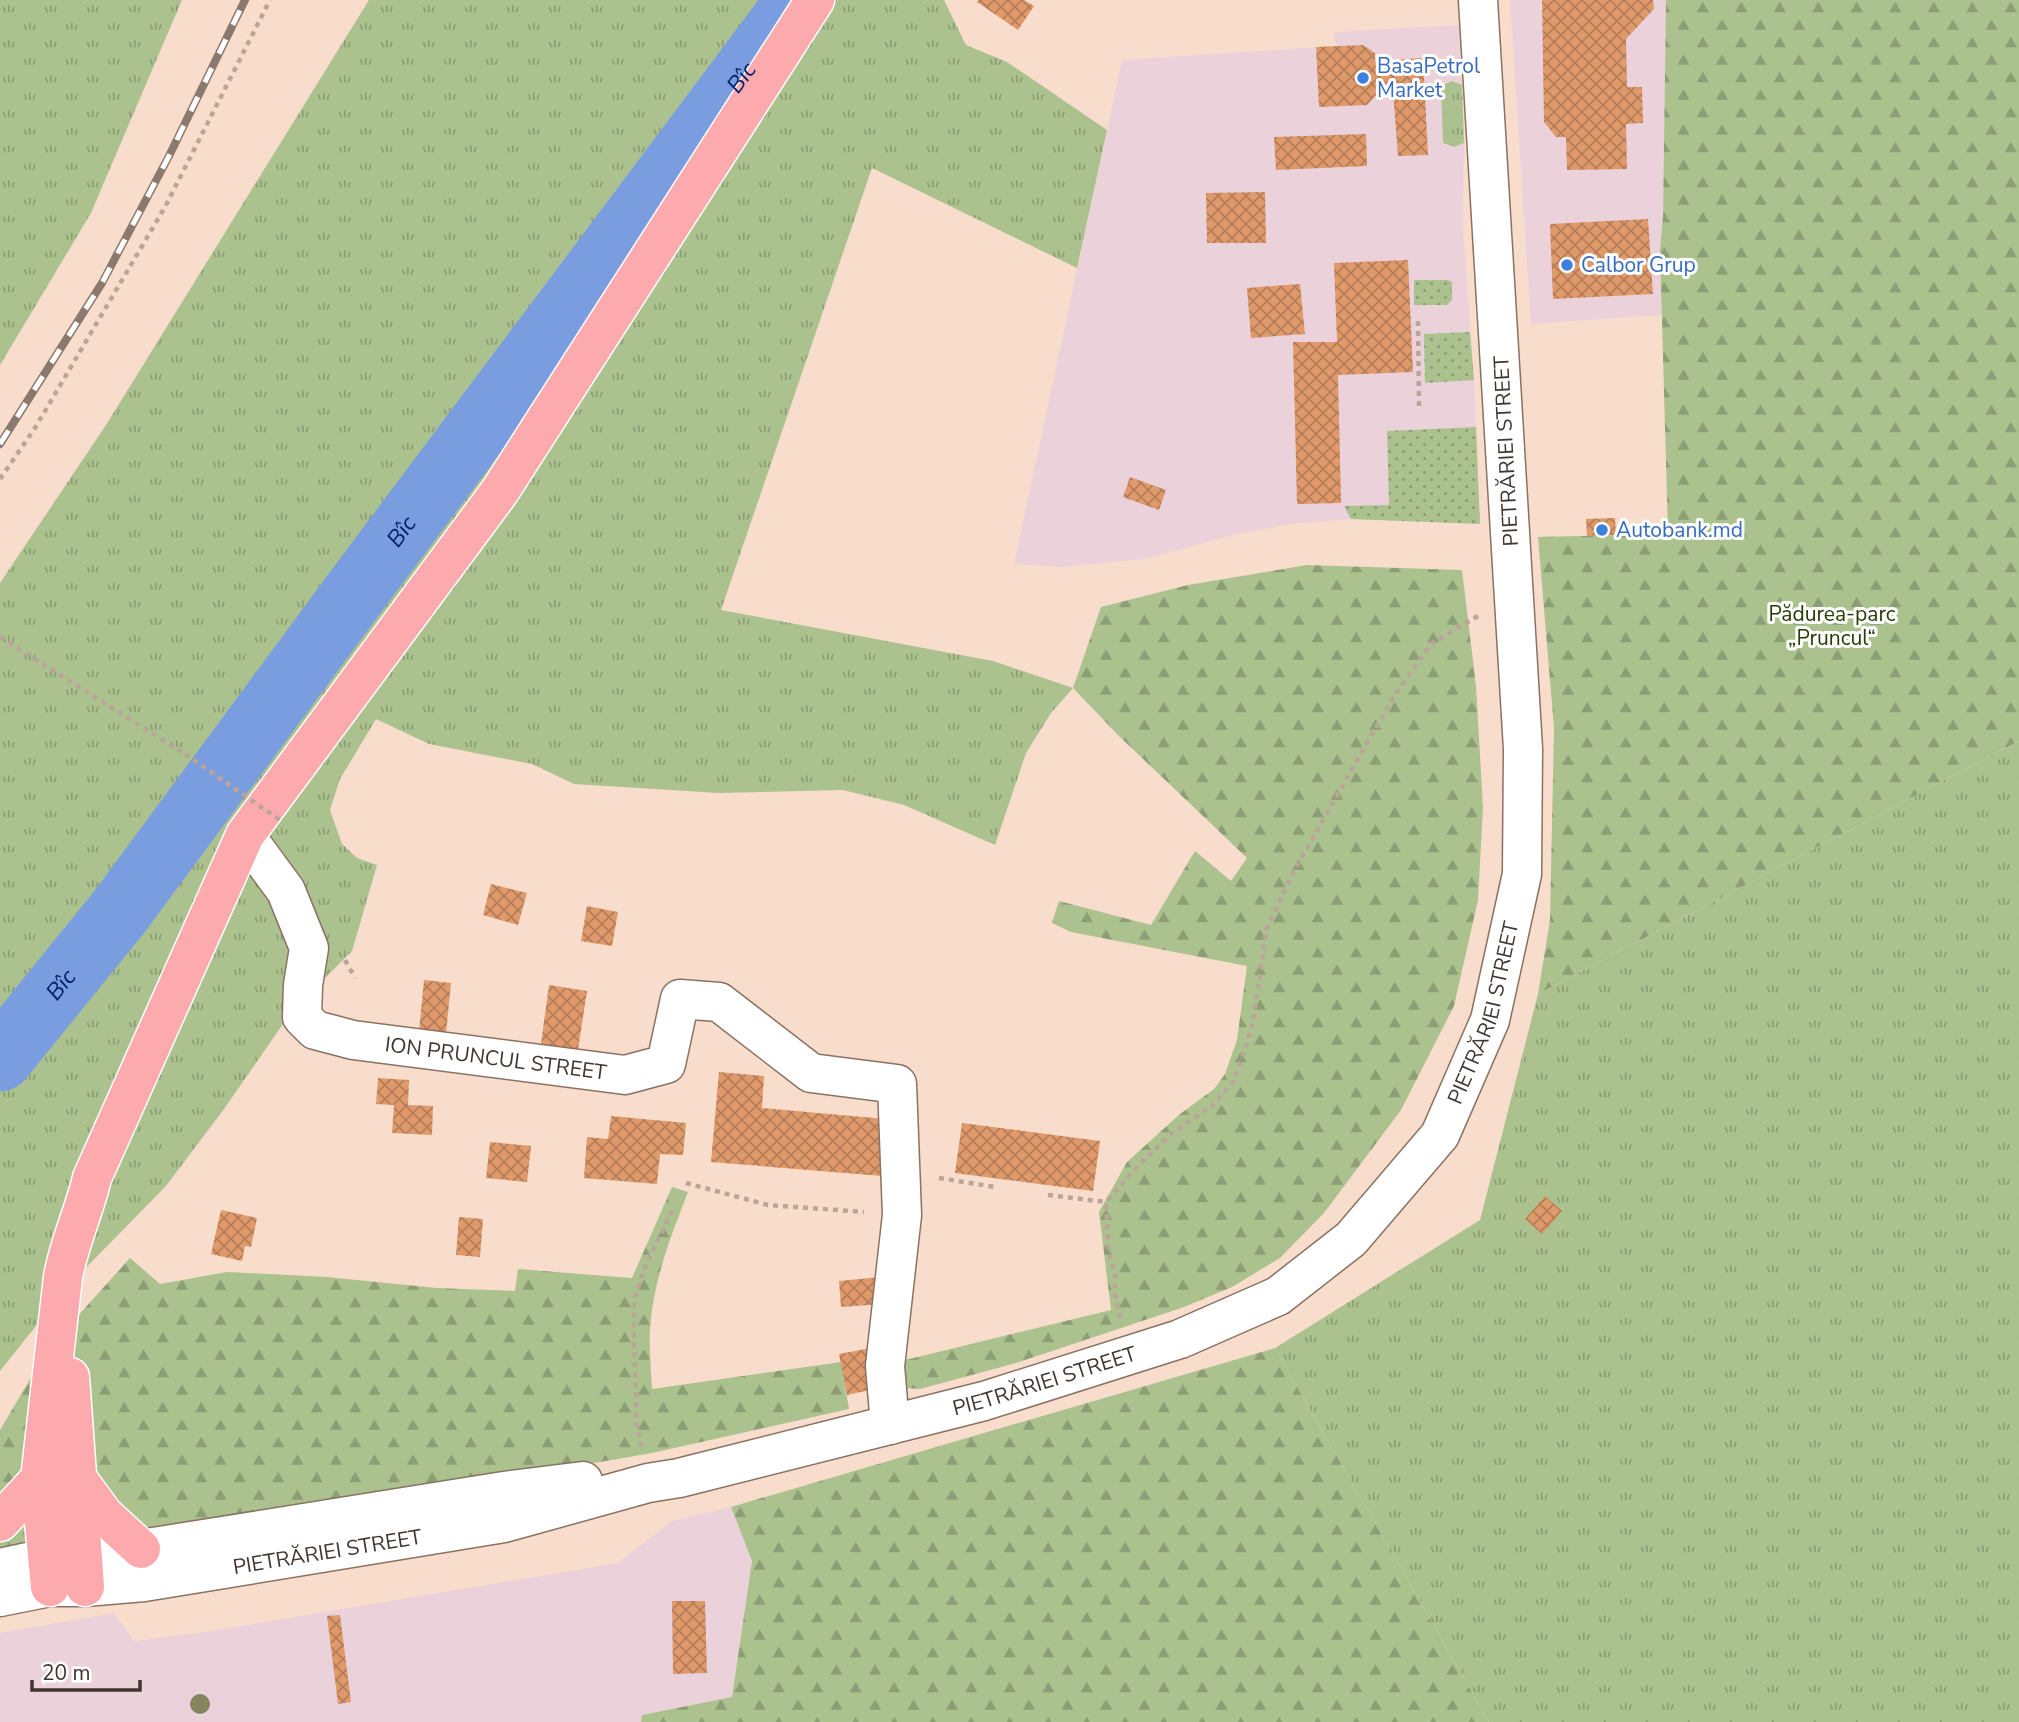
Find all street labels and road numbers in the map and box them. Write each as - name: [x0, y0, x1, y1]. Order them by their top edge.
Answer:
- street label: PIETRĂRIEI STREET: [1487, 355, 1525, 547]
- street label: PIETRĂRIEI STREET: [1441, 918, 1525, 1109]
- street label: ION PRUNCUL STREET: [383, 1030, 609, 1087]
- street label: PIETRĂRIEI STREET: [950, 1340, 1140, 1422]
- street label: PIETRĂRIEI STREET: [231, 1523, 424, 1581]

